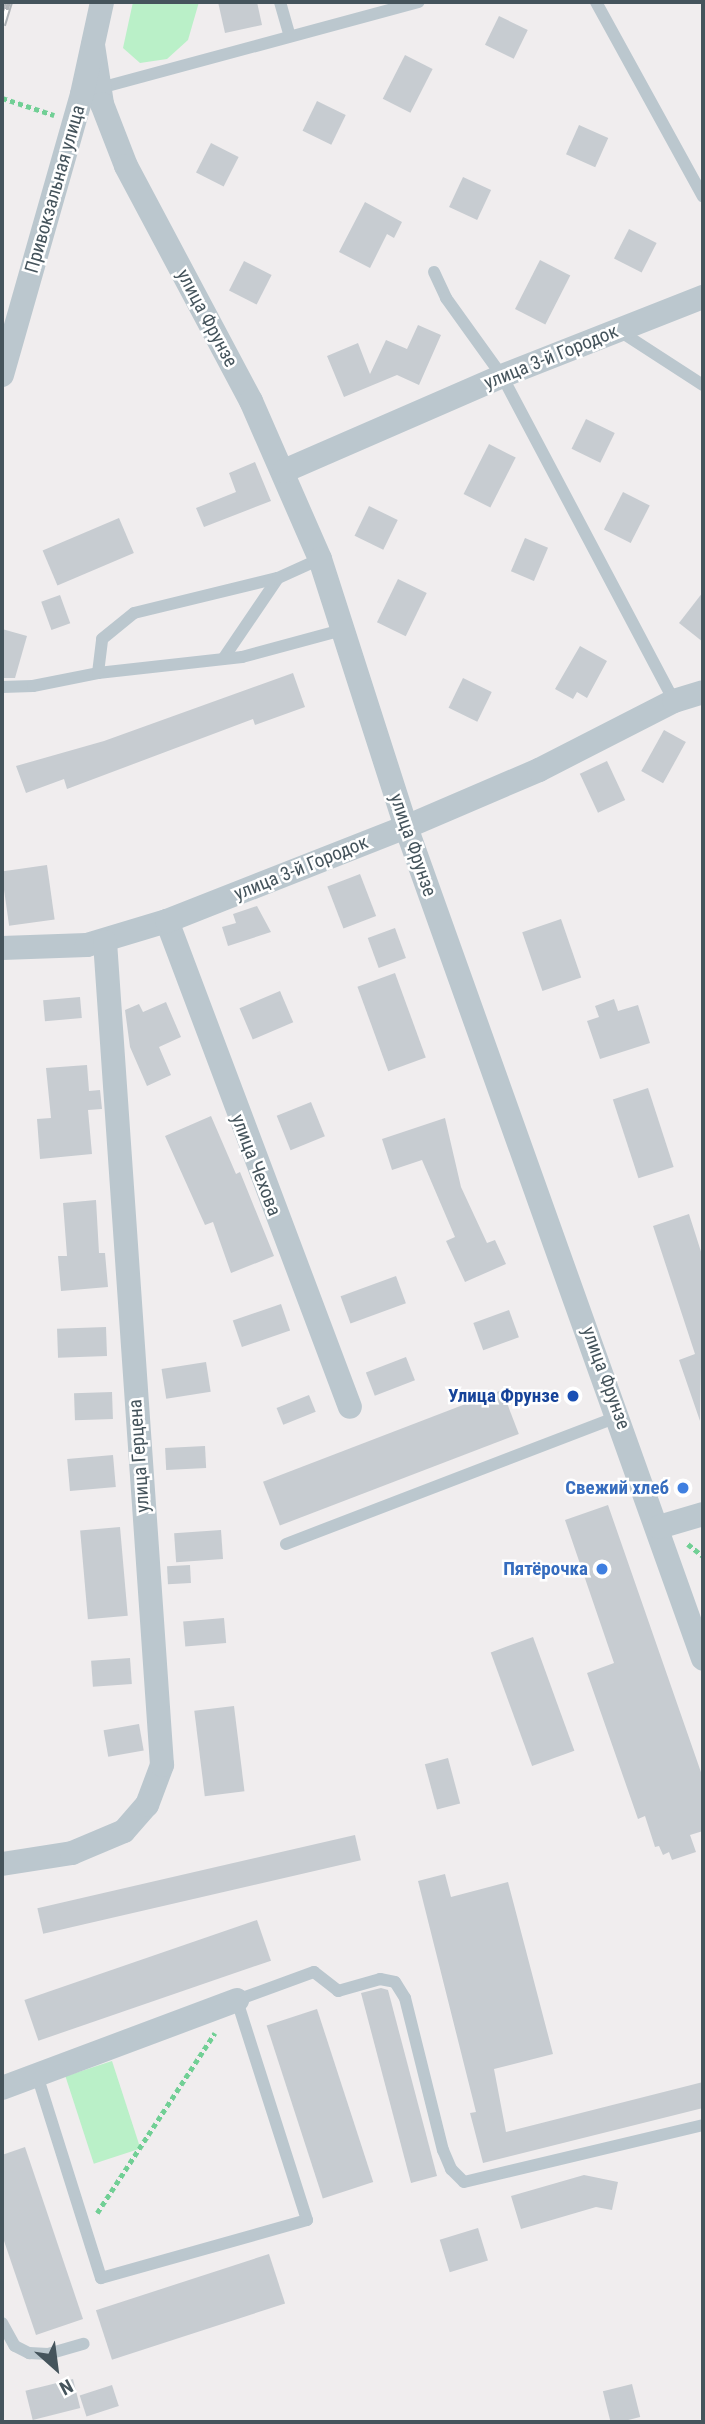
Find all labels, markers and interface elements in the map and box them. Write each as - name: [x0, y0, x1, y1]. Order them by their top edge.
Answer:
- street label: Привокзальная улица: [20, 102, 90, 276]
- street label: улица Фрунзе: [172, 265, 242, 371]
- street label: улица 3-й Городок: [481, 320, 621, 394]
- street label: улица Фрунзе: [385, 790, 441, 900]
- street label: улица 3-й Городок: [231, 831, 371, 905]
- street label: улица Чехова: [226, 1111, 286, 1219]
- street label: улица Фрунзе: [577, 1324, 635, 1432]
- place label: Улица Фрунзе: [448, 1385, 559, 1407]
- marker: Улица Фрунзе: [565, 1388, 581, 1404]
- street label: улица Герцена: [124, 1398, 154, 1514]
- place label: Свежий хлеб: [565, 1477, 669, 1499]
- marker: Свежий хлеб: [675, 1480, 691, 1496]
- place label: Пятёрочка: [503, 1558, 588, 1580]
- marker: Пятёрочка: [594, 1561, 610, 1577]
- north arrow: [21, 2333, 91, 2403]
- text: N: [56, 2374, 77, 2400]

